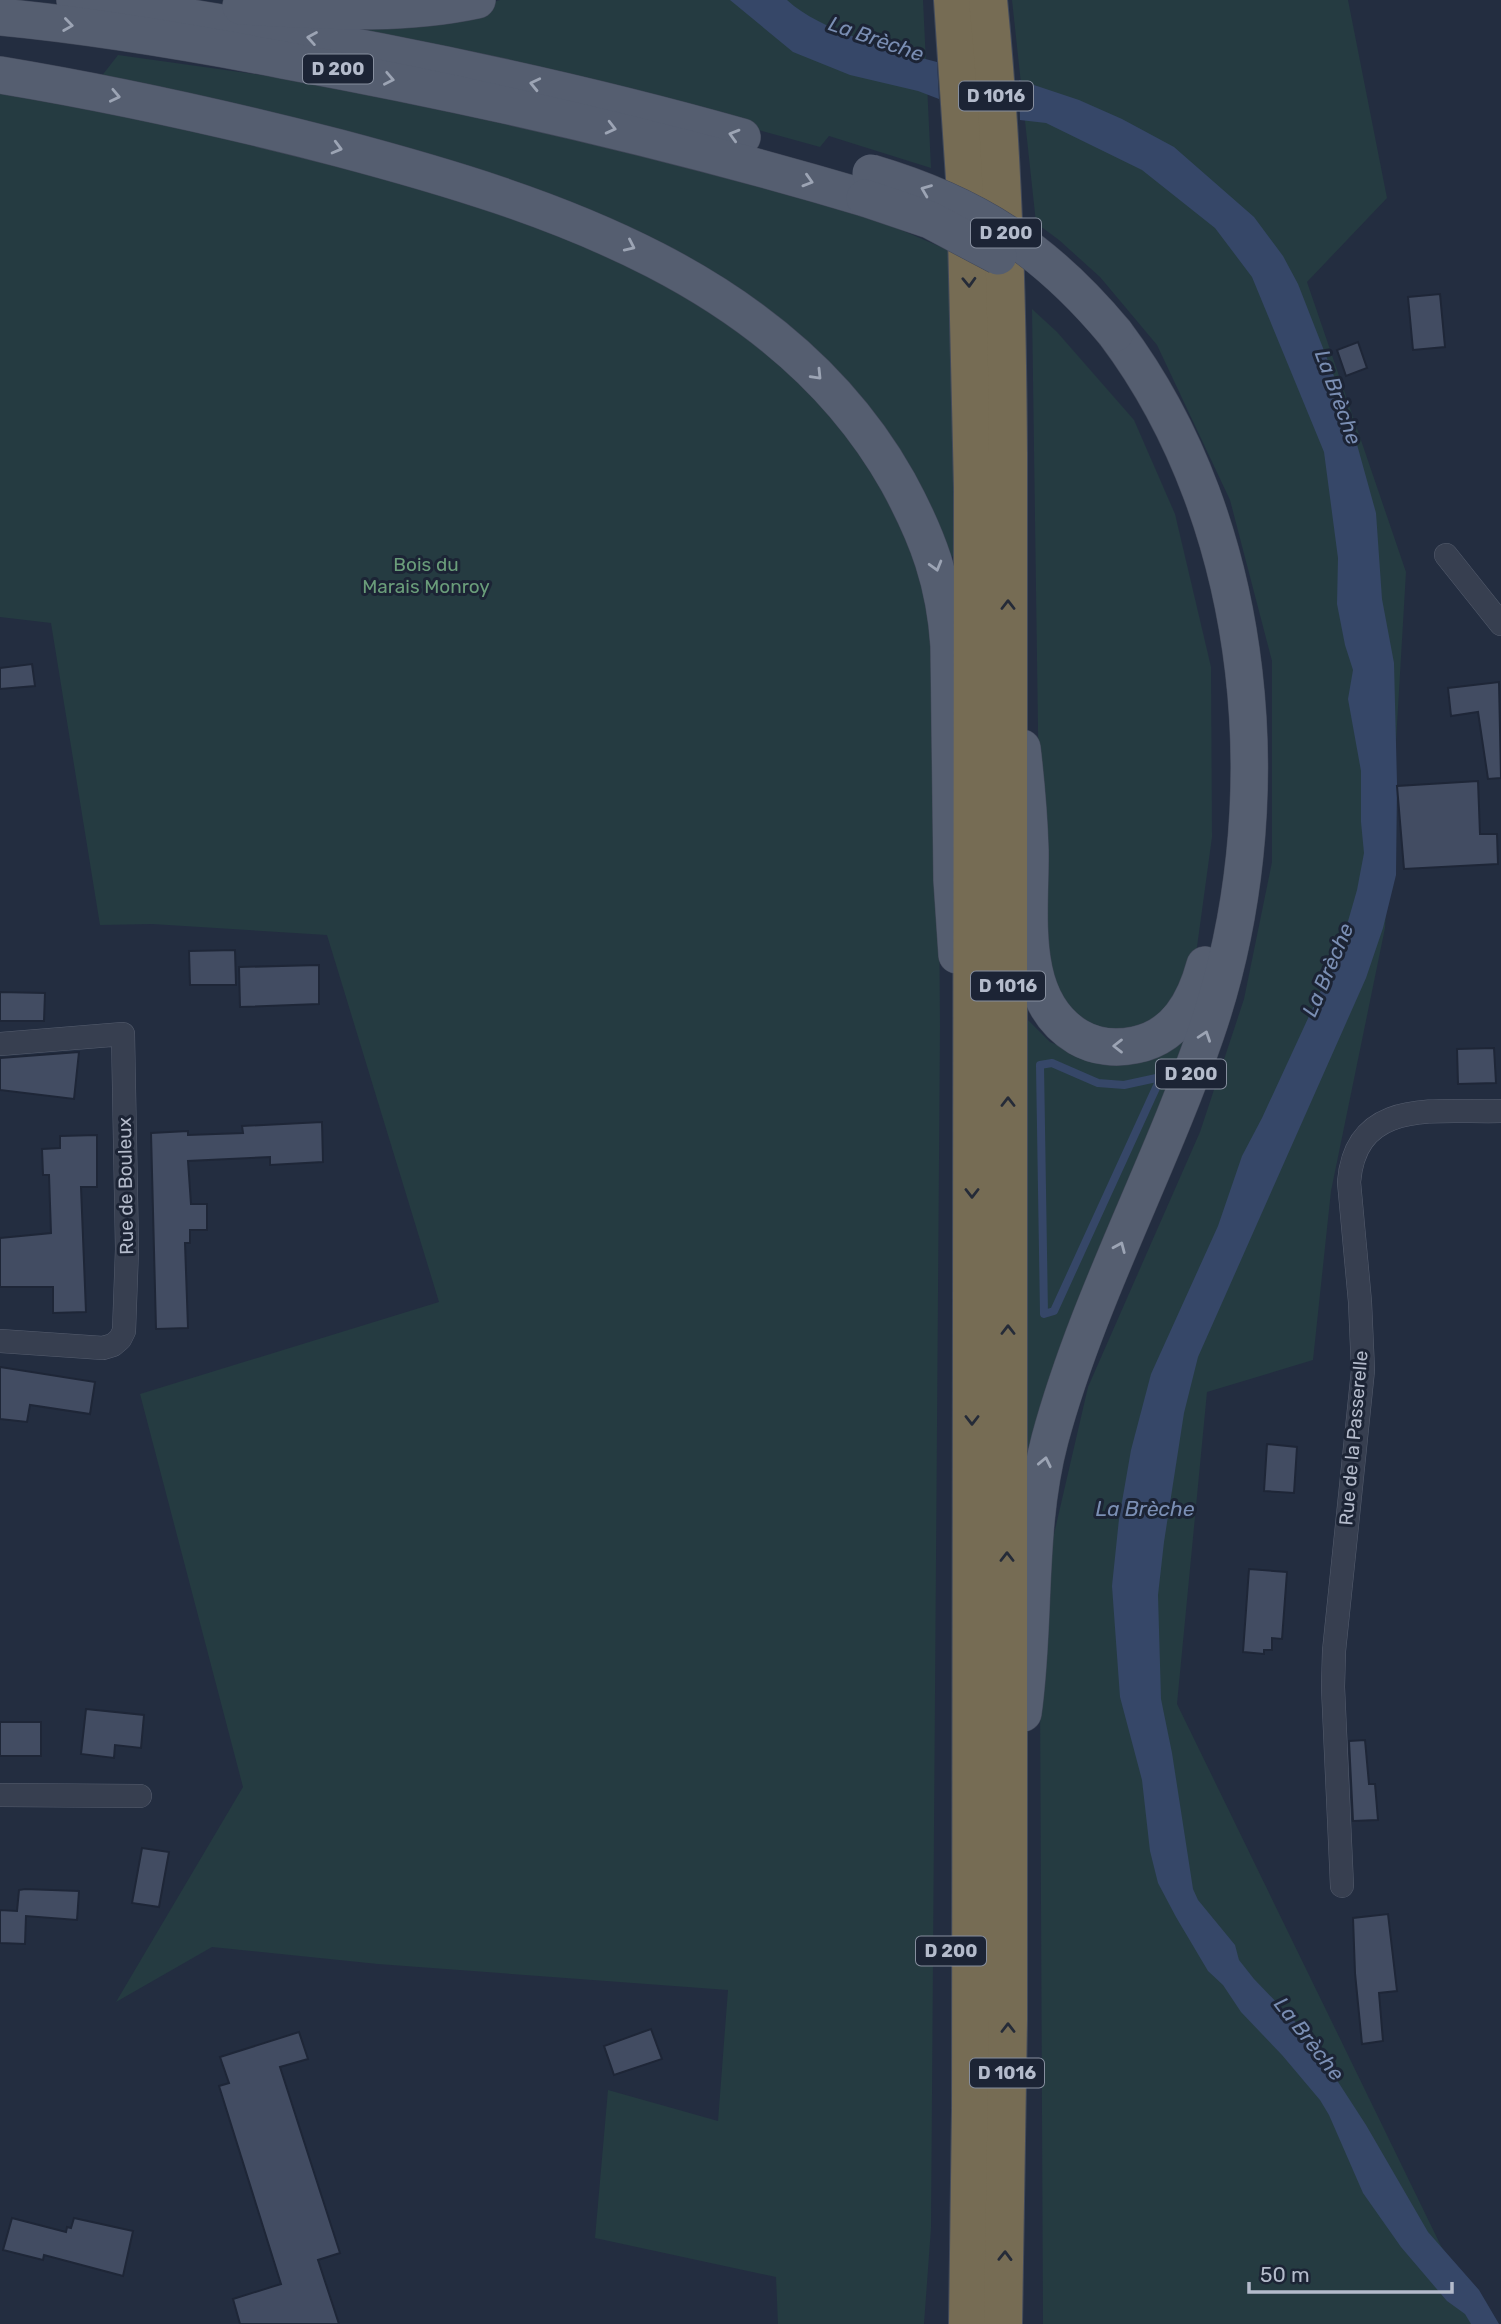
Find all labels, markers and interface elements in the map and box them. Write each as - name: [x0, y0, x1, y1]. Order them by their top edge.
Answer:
- water label: La Brèche: [825, 11, 927, 67]
- one-way arrow: [62, 18, 74, 33]
- one-way arrow: [306, 31, 318, 46]
- road number: D 200: [303, 55, 373, 84]
- one-way arrow: [383, 71, 395, 86]
- one-way arrow: [529, 77, 541, 92]
- road number: D 1016: [959, 82, 1033, 110]
- one-way arrow: [109, 88, 121, 103]
- one-way arrow: [605, 120, 617, 134]
- one-way arrow: [729, 129, 741, 143]
- one-way arrow: [331, 140, 343, 154]
- one-way arrow: [802, 172, 814, 187]
- one-way arrow: [921, 185, 933, 199]
- road number: D 200: [971, 218, 1041, 247]
- one-way arrow: [623, 238, 635, 252]
- one-way arrow: [962, 277, 977, 288]
- water label: La Brèche: [1310, 346, 1367, 448]
- one-way arrow: [808, 366, 821, 379]
- park label: Bois du Marais Monroy: [362, 553, 490, 598]
- one-way arrow: [927, 560, 942, 572]
- one-way arrow: [1000, 600, 1016, 610]
- water label: La Brèche: [1297, 919, 1358, 1020]
- road number: D 1016: [971, 972, 1045, 1001]
- one-way arrow: [1197, 1031, 1211, 1043]
- one-way arrow: [1112, 1038, 1122, 1054]
- road number: D 200: [1156, 1059, 1226, 1088]
- one-way arrow: [1000, 1097, 1016, 1107]
- street label: Rue de Bouleux: [113, 1117, 138, 1255]
- one-way arrow: [964, 1188, 980, 1199]
- one-way arrow: [1111, 1242, 1125, 1254]
- one-way arrow: [1000, 1324, 1016, 1335]
- street label: Rue de la Passerelle: [1334, 1350, 1373, 1527]
- one-way arrow: [964, 1416, 980, 1426]
- one-way arrow: [1037, 1456, 1052, 1468]
- water label: La Brèche: [1096, 1496, 1195, 1521]
- one-way arrow: [999, 1552, 1015, 1562]
- road number: D 200: [916, 1937, 986, 1966]
- water label: La Brèche: [1269, 1992, 1350, 2086]
- one-way arrow: [1000, 2023, 1016, 2033]
- road number: D 1016: [970, 2059, 1044, 2088]
- one-way arrow: [998, 2250, 1013, 2261]
- scale bar: [1249, 2250, 1452, 2294]
- text: 50 m: [1260, 2262, 1310, 2287]

